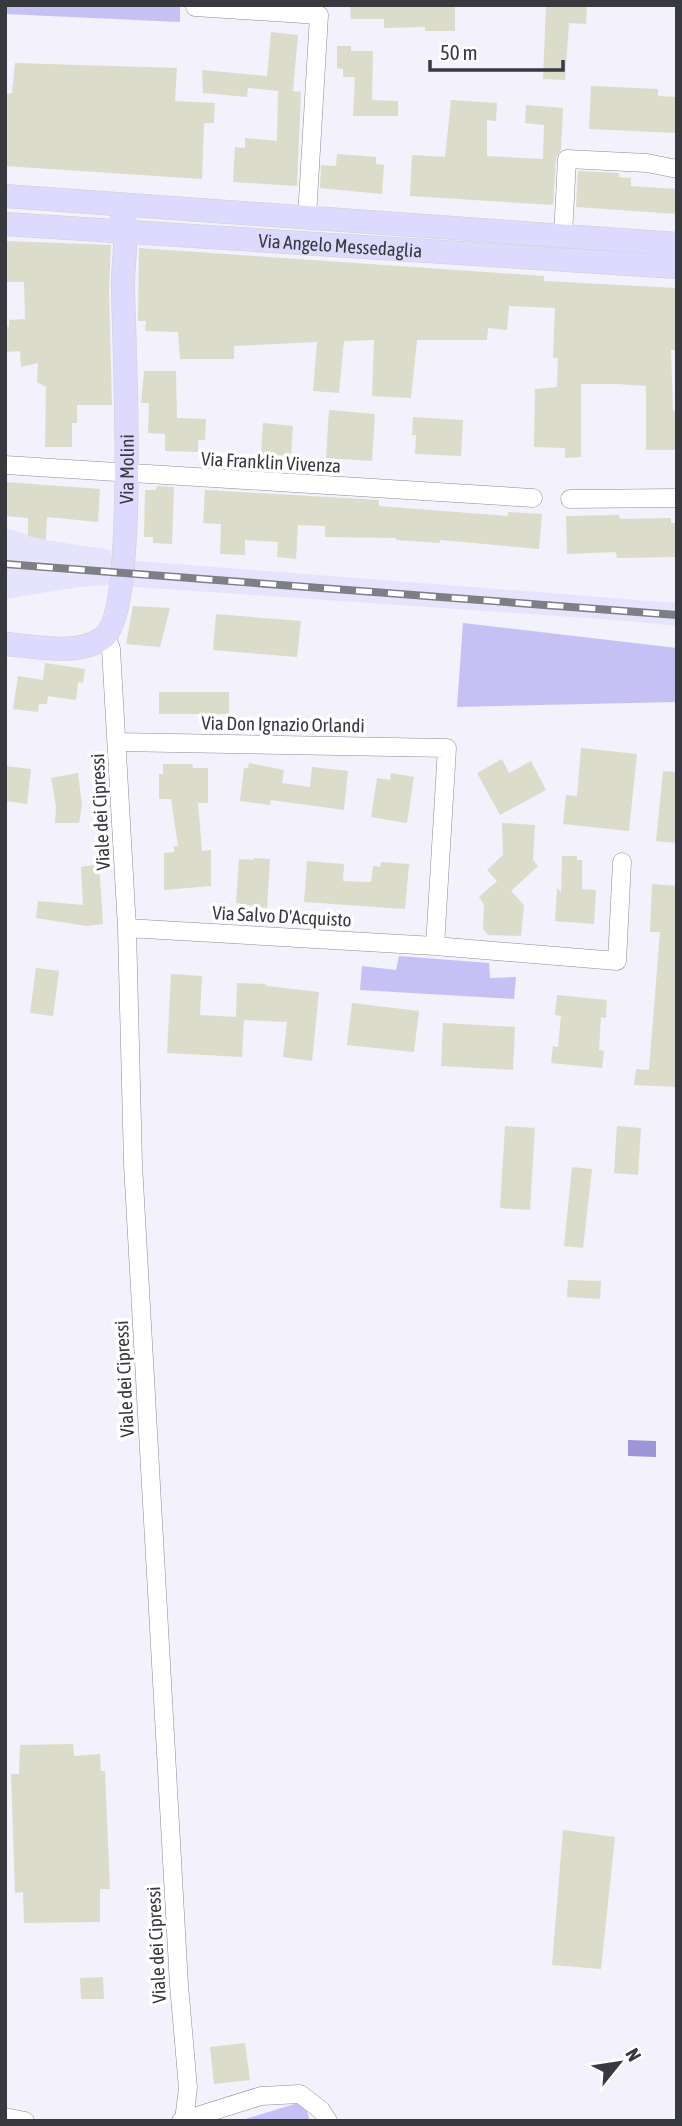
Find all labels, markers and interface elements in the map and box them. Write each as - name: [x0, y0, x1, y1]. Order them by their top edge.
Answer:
- scale bar: [430, 28, 563, 72]
- text: 50 m: [440, 40, 478, 64]
- street label: Via Angelo Messedaglia: [258, 229, 423, 262]
- street label: Via Molini: [115, 434, 138, 504]
- street label: Via Franklin Vivenza: [200, 447, 342, 477]
- street label: Via Don Ignazio Orlandi: [201, 712, 365, 736]
- street label: Viale dei Cipressi: [86, 753, 114, 871]
- street label: Via Salvo D'Acquisto: [212, 901, 352, 931]
- street label: Viale dei Cipressi: [110, 1320, 138, 1438]
- street label: Viale dei Cipressi: [142, 1886, 170, 2004]
- north arrow: [584, 2028, 654, 2098]
- text: N: [621, 2044, 646, 2065]

